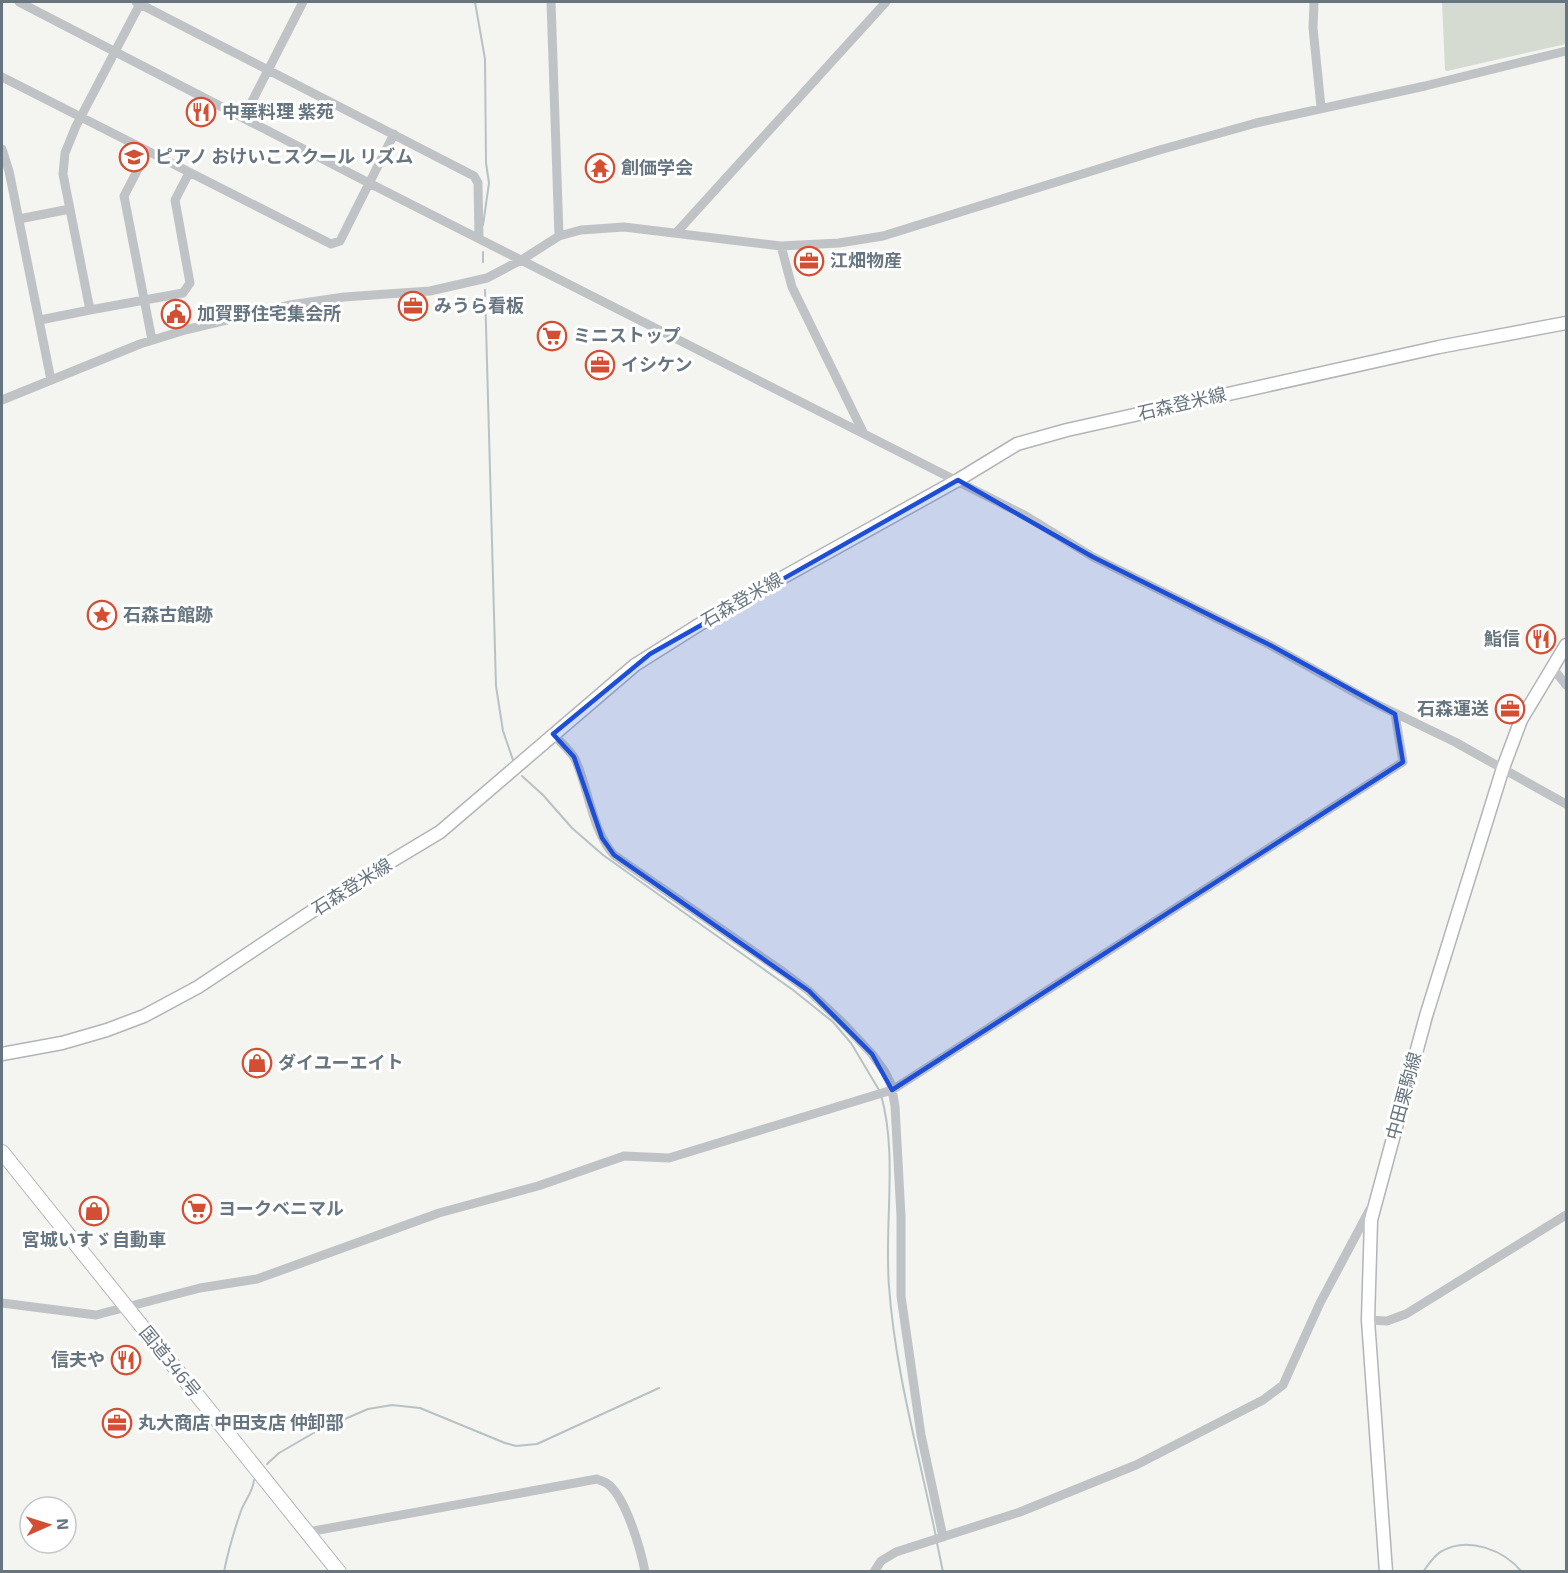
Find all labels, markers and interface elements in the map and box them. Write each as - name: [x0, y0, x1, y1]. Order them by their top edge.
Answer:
- restaurant icon: 中華料理 紫苑: [185, 96, 217, 128]
- place label: 中華料理 紫苑: [222, 100, 334, 122]
- school or university icon: ピアノ おけいこスクール リズム: [118, 141, 150, 173]
- place label: ピアノ おけいこスクール リズム: [155, 145, 413, 167]
- temple icon: 創価学会: [584, 152, 616, 184]
- place label: 創価学会: [621, 156, 693, 178]
- office icon: 江畑物産: [793, 245, 825, 277]
- place label: 江畑物産: [830, 249, 902, 271]
- office icon: みうら看板: [397, 290, 429, 322]
- place label: みうら看板: [434, 294, 524, 316]
- public building icon: 加賀野住宅集会所: [160, 298, 192, 330]
- place label: 加賀野住宅集会所: [197, 302, 341, 324]
- supermarket icon: ミニストップ: [536, 320, 568, 352]
- place label: ミニストップ: [573, 324, 681, 346]
- office icon: イシケン: [584, 349, 616, 381]
- place label: イシケン: [621, 353, 692, 375]
- street label: 石森登米線: [1135, 382, 1228, 424]
- street label: 石森登米線: [697, 567, 786, 631]
- place icon: 石森古館跡: [86, 599, 118, 631]
- place label: 石森古館跡: [123, 603, 213, 625]
- restaurant icon: 鮨信: [1525, 623, 1557, 655]
- place label: 鮨信: [1484, 627, 1520, 649]
- office icon: 石森運送: [1494, 693, 1526, 725]
- place label: 石森運送: [1417, 697, 1489, 719]
- street label: 石森登米線: [307, 853, 395, 919]
- shop icon: ダイユーエイト: [241, 1047, 273, 1079]
- street label: 中田栗駒線: [1381, 1049, 1425, 1142]
- place label: ダイユーエイト: [278, 1051, 404, 1073]
- supermarket icon: ヨークベニマル: [181, 1193, 213, 1225]
- shop icon: 宮城いすゞ自動車: [78, 1195, 110, 1227]
- place label: ヨークベニマル: [218, 1197, 344, 1219]
- place label: 宮城いすゞ自動車: [22, 1228, 166, 1250]
- street label: 国道346号: [135, 1321, 206, 1401]
- restaurant icon: 信夫や: [110, 1344, 142, 1376]
- place label: 信夫や: [51, 1348, 105, 1370]
- office icon: 丸大商店 中田支店 仲卸部: [101, 1407, 133, 1439]
- place label: 丸大商店 中田支店 仲卸部: [138, 1411, 344, 1433]
- north arrow: [18, 1495, 78, 1555]
- text: N: [54, 1518, 73, 1530]

